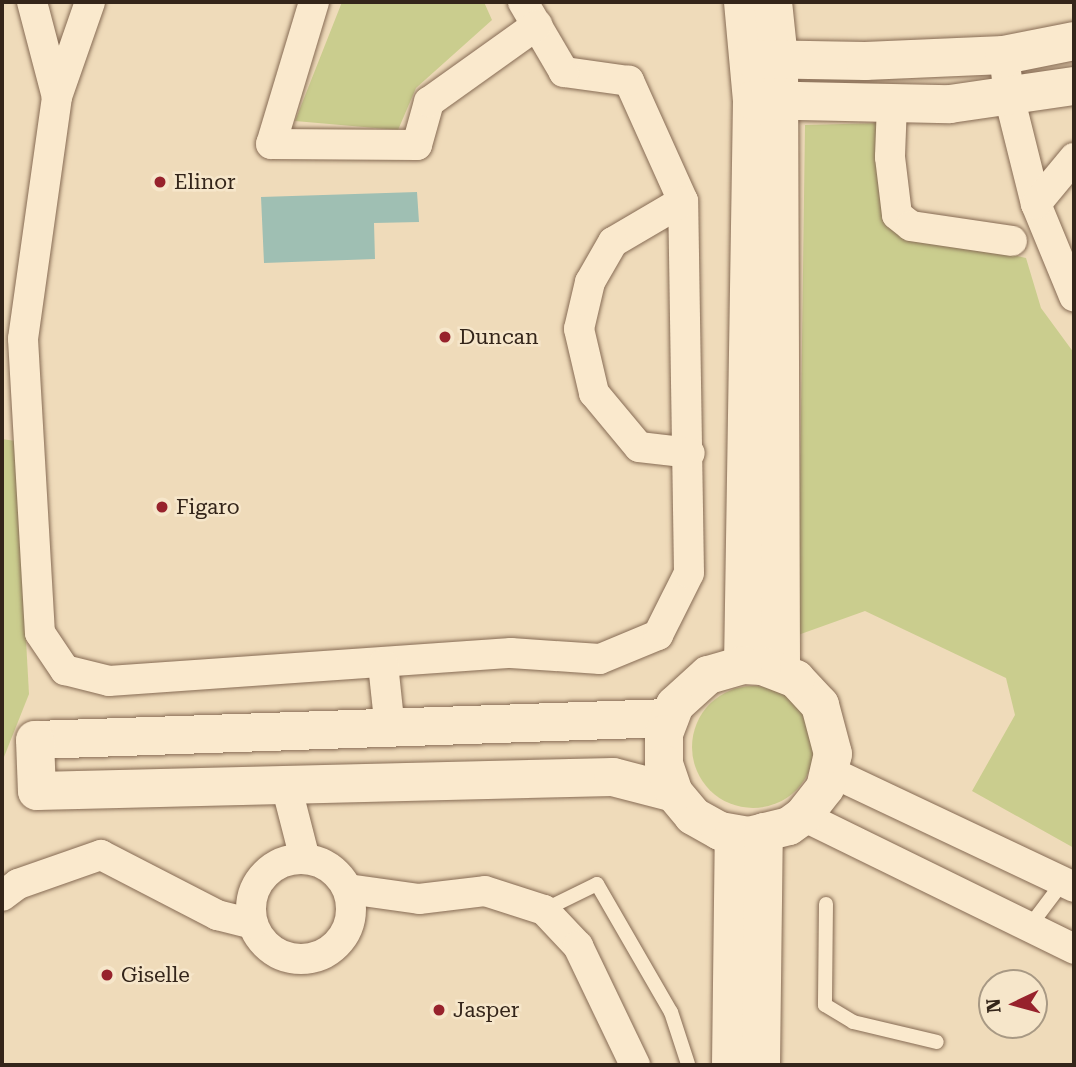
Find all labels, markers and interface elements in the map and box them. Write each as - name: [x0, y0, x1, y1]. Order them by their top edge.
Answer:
- place label: Elinor: [174, 169, 236, 195]
- marker: Elinor: [152, 174, 168, 190]
- place label: Duncan: [459, 324, 539, 350]
- marker: Duncan: [437, 329, 453, 345]
- place label: Figaro: [176, 494, 240, 520]
- marker: Figaro: [154, 499, 170, 515]
- place label: Giselle: [121, 962, 190, 988]
- marker: Giselle: [99, 967, 115, 983]
- north arrow: [978, 969, 1048, 1039]
- place label: Jasper: [453, 997, 519, 1023]
- text: N: [981, 997, 1006, 1014]
- marker: Jasper: [431, 1002, 447, 1018]

